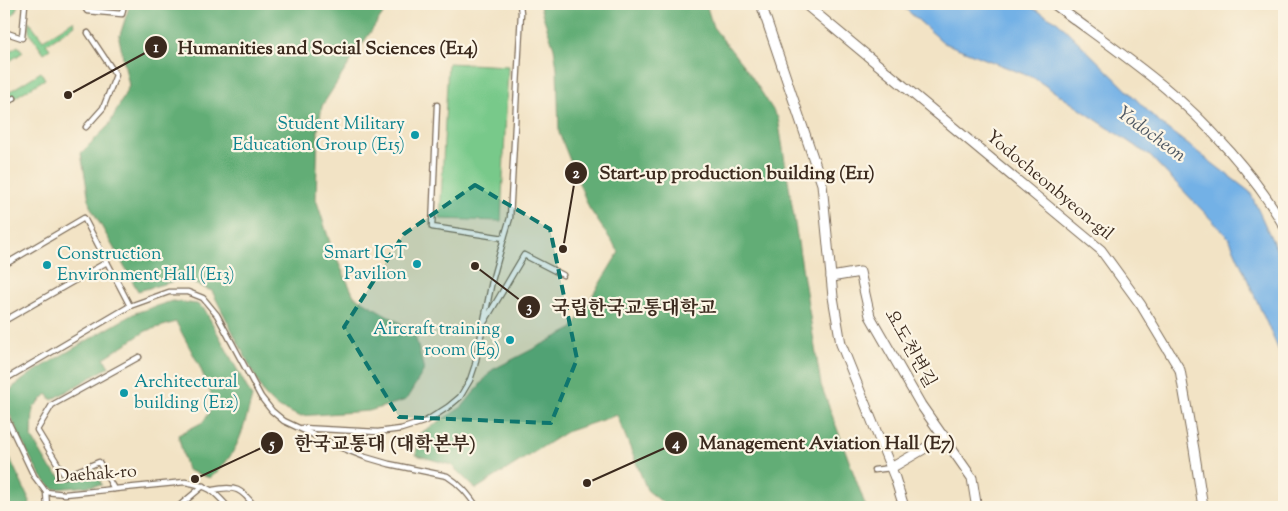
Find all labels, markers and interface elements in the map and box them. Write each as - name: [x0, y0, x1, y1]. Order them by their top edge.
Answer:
- callout: Humanities and Social Sciences (E14): [143, 30, 489, 64]
- text: Humanities and Social Sciences (E14): [178, 36, 478, 63]
- text: 1: [153, 38, 159, 59]
- water label: Yodocheon: [1111, 101, 1191, 169]
- place label: Student Military Education Group (E15): [233, 112, 405, 159]
- street label: Yodocheonbyeon-gil: [980, 125, 1118, 247]
- marker: Student Military Education Group (E15): [409, 129, 421, 141]
- callout: Start-up production building (E11): [564, 156, 884, 190]
- text: Start-up production building (E11): [599, 161, 875, 188]
- text: 2: [572, 164, 580, 185]
- place label: Smart ICT Pavilion: [324, 241, 407, 288]
- place label: Construction Environment Hall (E13): [57, 242, 235, 289]
- marker: Smart ICT Pavilion: [411, 258, 423, 270]
- marker: Construction Environment Hall (E13): [41, 259, 53, 271]
- callout: 국립한국교통대학교: [517, 290, 727, 324]
- text: 국립한국교통대학교: [551, 296, 717, 323]
- text: 3: [526, 298, 532, 319]
- street label: 요도천변길: [877, 305, 941, 393]
- place label: Aircraft training room (E9): [373, 317, 500, 364]
- marker: Aircraft training room (E9): [504, 334, 516, 346]
- place label: Architectural building (E12): [134, 370, 239, 417]
- marker: Architectural building (E12): [118, 387, 130, 399]
- callout: 한국교통대 (대학본부): [260, 426, 486, 460]
- callout: Management Aviation Hall (E7): [664, 426, 965, 460]
- text: Management Aviation Hall (E7): [699, 431, 955, 458]
- text: 한국교통대 (대학본부): [294, 432, 476, 459]
- text: 4: [671, 434, 680, 455]
- text: 5: [268, 435, 275, 456]
- street label: Daehak-ro: [54, 459, 138, 491]

